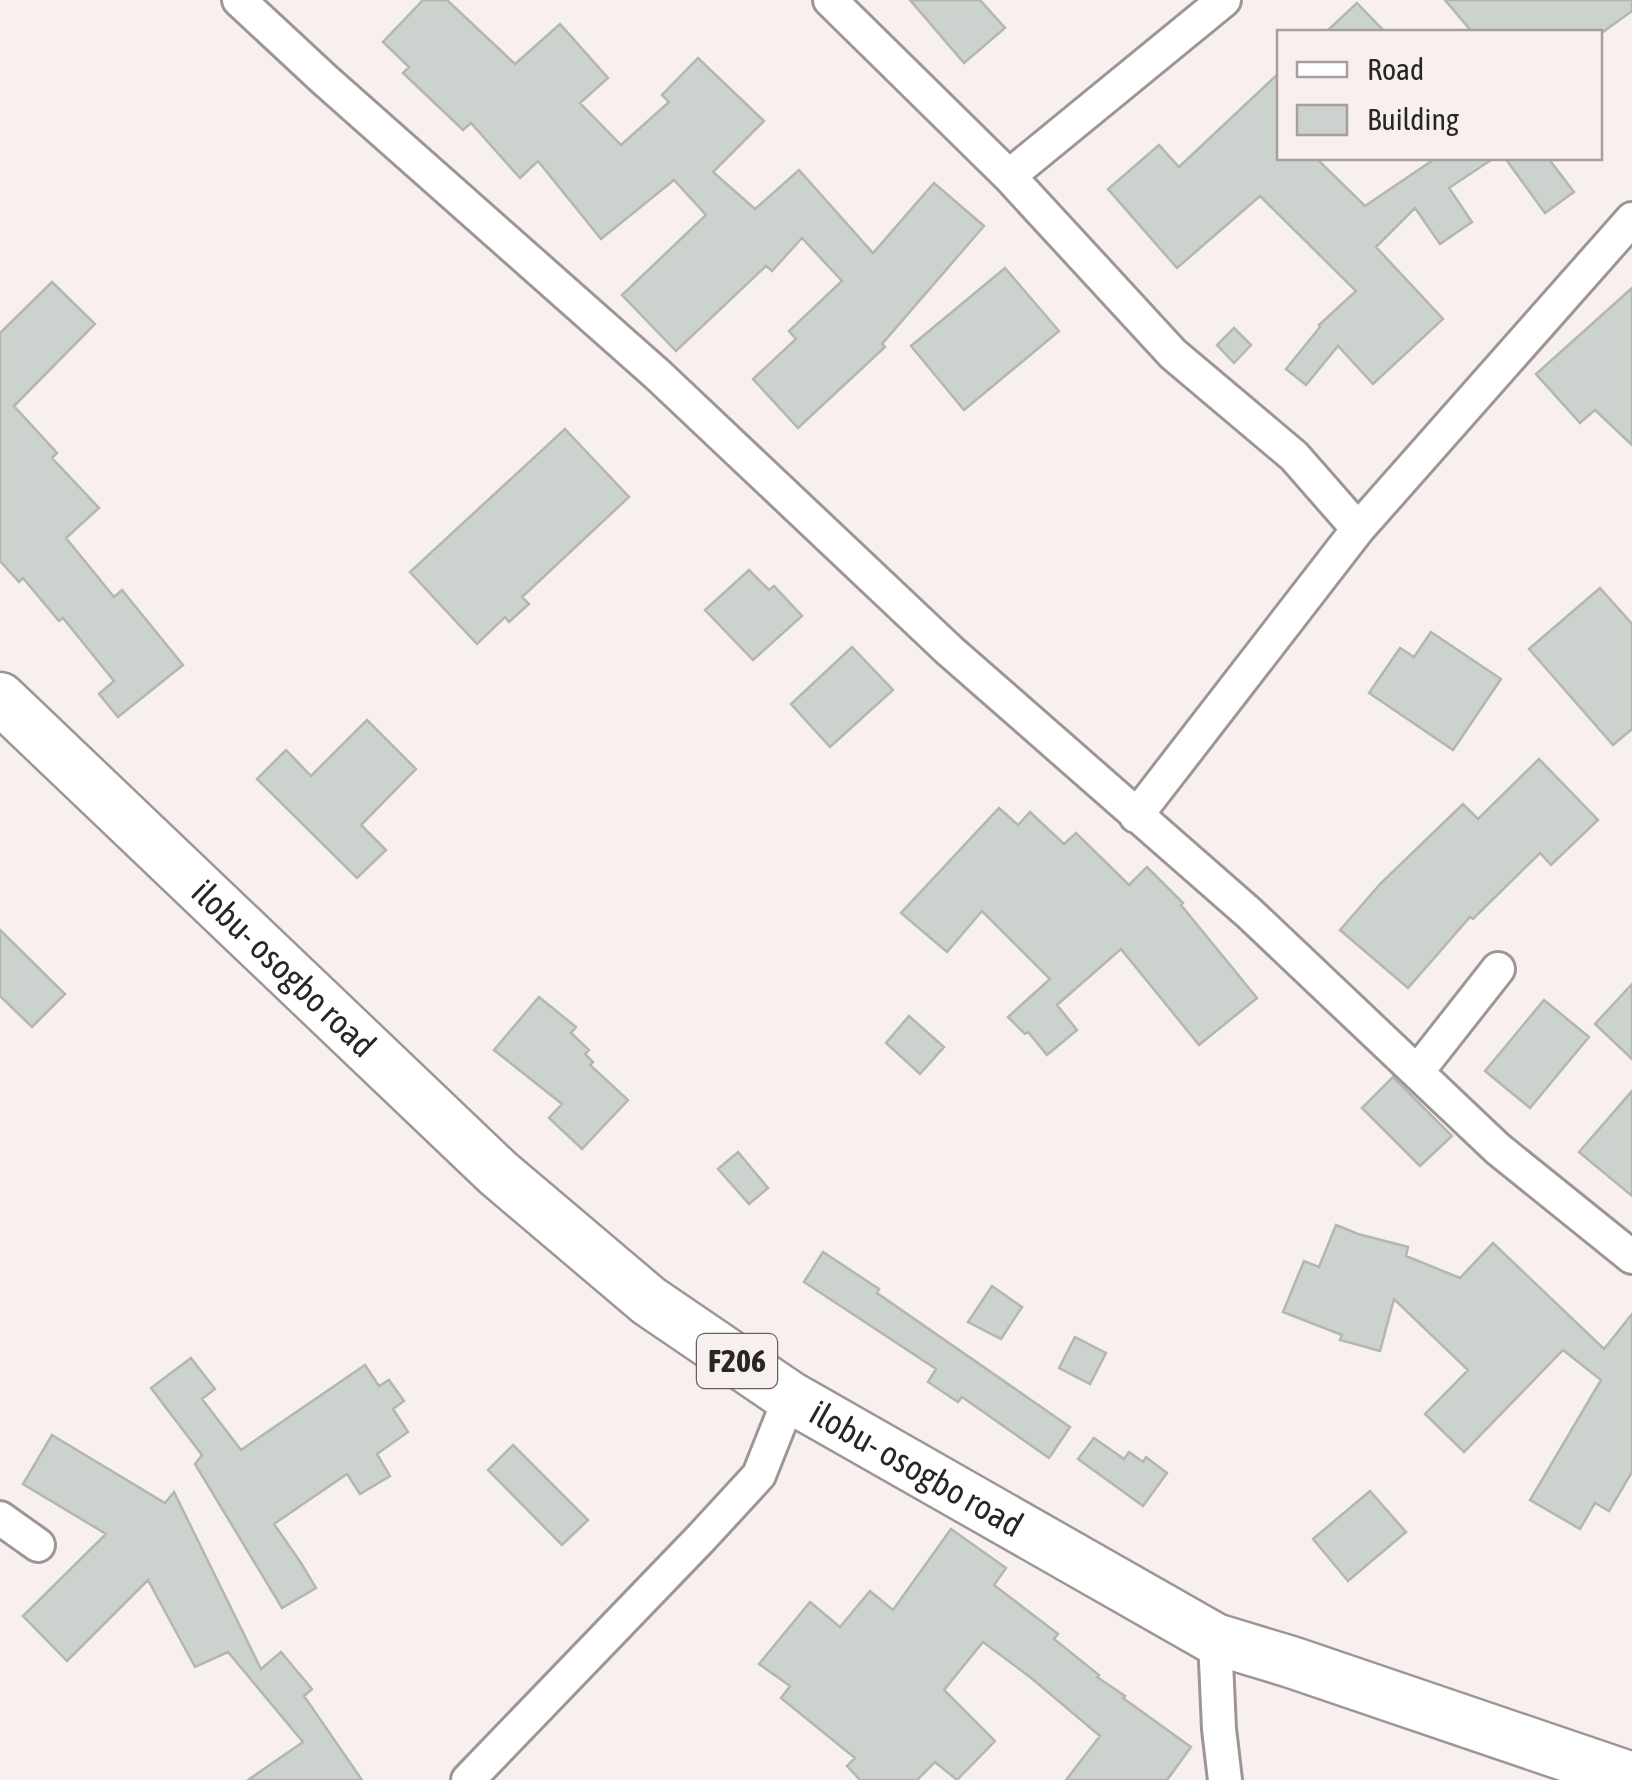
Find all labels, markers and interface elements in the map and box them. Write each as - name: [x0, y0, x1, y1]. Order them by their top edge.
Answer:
- legend: [1277, 30, 1602, 160]
- text: Road: [1367, 52, 1424, 86]
- text: Building: [1367, 102, 1459, 136]
- street label: ilobu- osogbo road: [184, 871, 384, 1065]
- road number: F206: [697, 1334, 777, 1388]
- street label: ilobu- osogbo road: [803, 1392, 1030, 1544]

